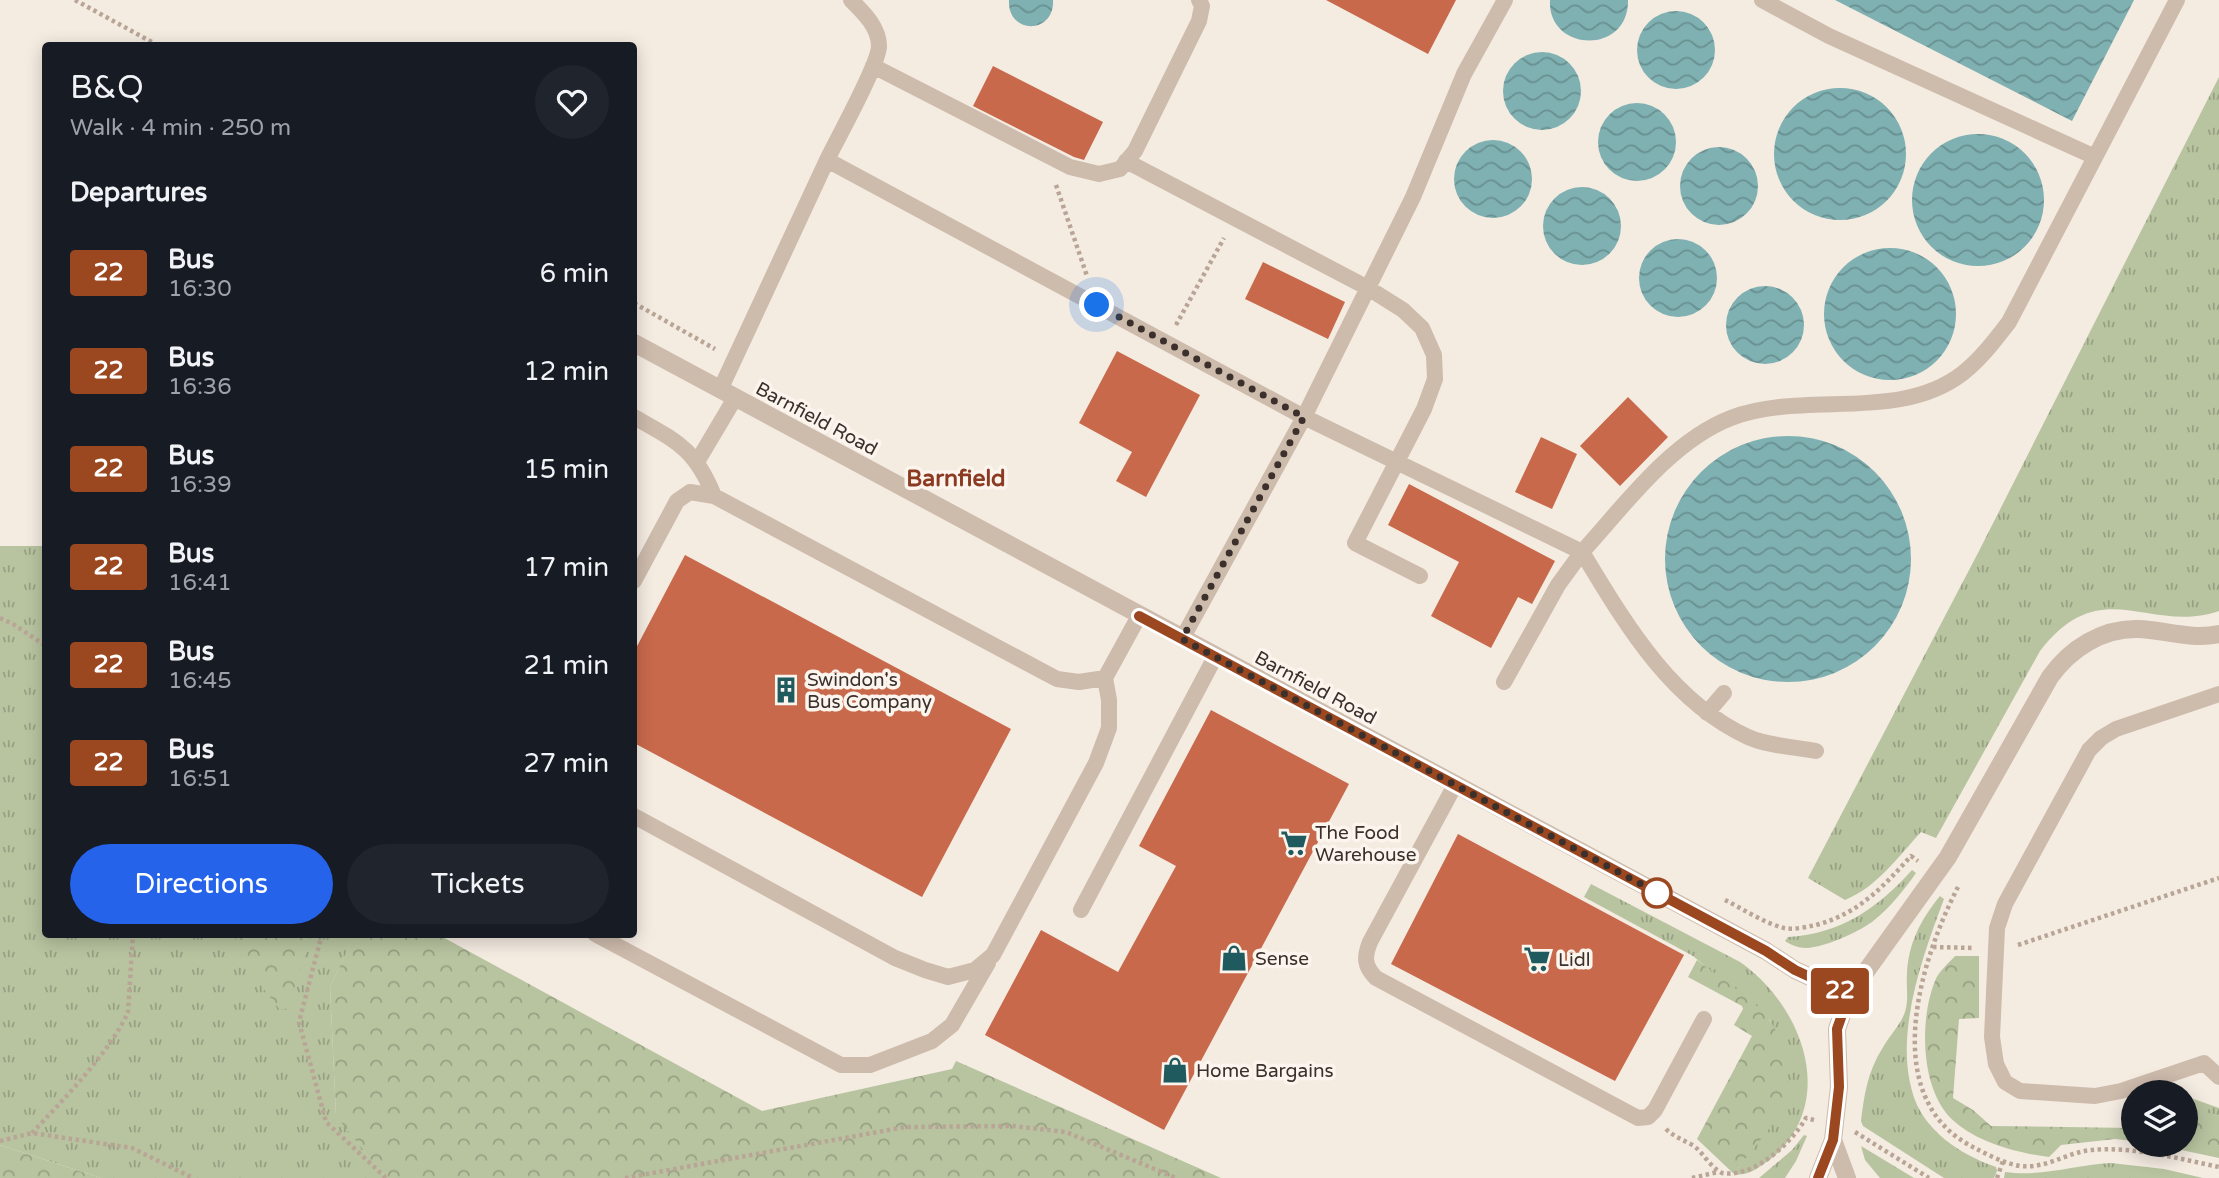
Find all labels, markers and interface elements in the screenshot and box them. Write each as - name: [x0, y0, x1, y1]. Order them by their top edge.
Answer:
- button: heart: [535, 65, 609, 139]
- text: B&Q: [70, 68, 144, 107]
- text: Walk · 4 min · 250 m: [70, 114, 291, 142]
- text: Departures: [70, 177, 207, 208]
- text: Bus: [168, 244, 214, 275]
- text: 22: [93, 258, 124, 287]
- text: 6 min: [540, 258, 609, 289]
- text: 16:30: [168, 275, 232, 303]
- your location: [1079, 287, 1114, 322]
- text: Bus: [168, 342, 214, 373]
- text: 22: [93, 356, 124, 385]
- text: 12 min: [523, 356, 609, 387]
- text: 16:36: [168, 373, 232, 401]
- street label: Barnfield Road: [752, 378, 881, 460]
- text: Bus: [168, 440, 214, 471]
- text: 22: [93, 454, 124, 483]
- text: 15 min: [523, 454, 609, 485]
- district label: Barnfield: [906, 465, 1006, 493]
- text: 16:39: [168, 471, 232, 499]
- text: Bus: [168, 538, 214, 569]
- text: 22: [93, 552, 124, 581]
- text: 17 min: [523, 552, 609, 583]
- text: 16:41: [168, 569, 232, 597]
- text: Bus: [168, 636, 214, 667]
- street label: Barnfield Road: [1251, 647, 1380, 729]
- text: 22: [93, 650, 124, 679]
- text: 21 min: [523, 650, 609, 681]
- text: 16:45: [168, 667, 232, 695]
- place label: Swindon's Bus Company: [807, 669, 932, 713]
- building icon: Swindon's Bus Company: [771, 675, 801, 705]
- text: Bus: [168, 734, 214, 765]
- text: 22: [93, 748, 124, 777]
- text: 27 min: [523, 748, 609, 779]
- text: 16:51: [168, 765, 232, 793]
- place label: The Food Warehouse: [1315, 822, 1416, 866]
- supermarket icon: The Food Warehouse: [1279, 828, 1309, 858]
- button: Directions: [70, 844, 333, 924]
- button: Tickets: [347, 844, 609, 924]
- unlabelled marker: [1642, 878, 1672, 908]
- shop icon: Sense: [1219, 943, 1249, 973]
- supermarket icon: Lidl: [1522, 944, 1552, 974]
- place label: Sense: [1255, 948, 1309, 970]
- place label: Lidl: [1558, 949, 1590, 971]
- line badge: 22: [1808, 968, 1871, 1014]
- text: 22: [1825, 976, 1855, 1005]
- shop icon: Home Bargains: [1160, 1055, 1190, 1085]
- place label: Home Bargains: [1196, 1060, 1334, 1082]
- map controls: [2121, 1080, 2198, 1157]
- button: layers: [2121, 1080, 2198, 1157]

